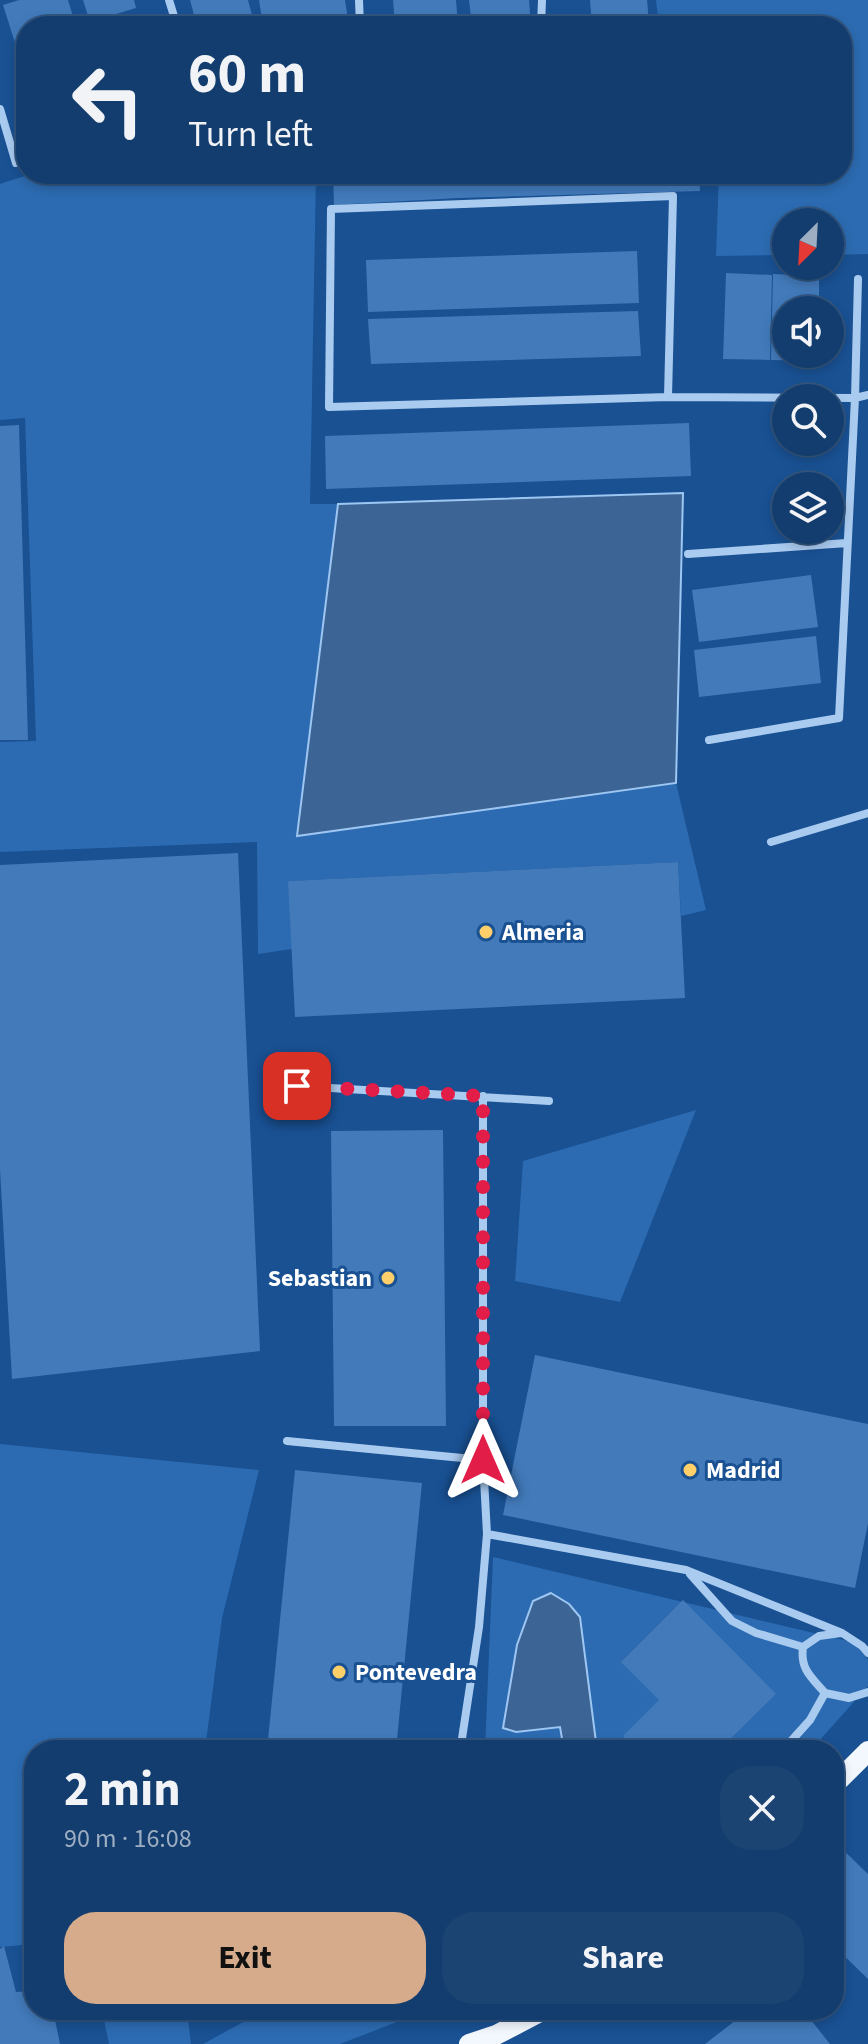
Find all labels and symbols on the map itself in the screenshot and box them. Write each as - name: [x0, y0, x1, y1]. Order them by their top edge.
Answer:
- north arrow: [772, 208, 844, 280]
- place label: Almeria: [501, 915, 584, 950]
- marker: Almeria: [477, 923, 495, 941]
- pin: [263, 1052, 331, 1120]
- place label: Sebastian: [268, 1261, 372, 1296]
- marker: Sebastian: [379, 1269, 397, 1287]
- position arrow: [441, 1418, 525, 1502]
- place label: Madrid: [706, 1453, 781, 1488]
- marker: Madrid: [681, 1461, 699, 1479]
- place label: Pontevedra: [355, 1655, 477, 1690]
- marker: Pontevedra: [330, 1663, 348, 1681]

